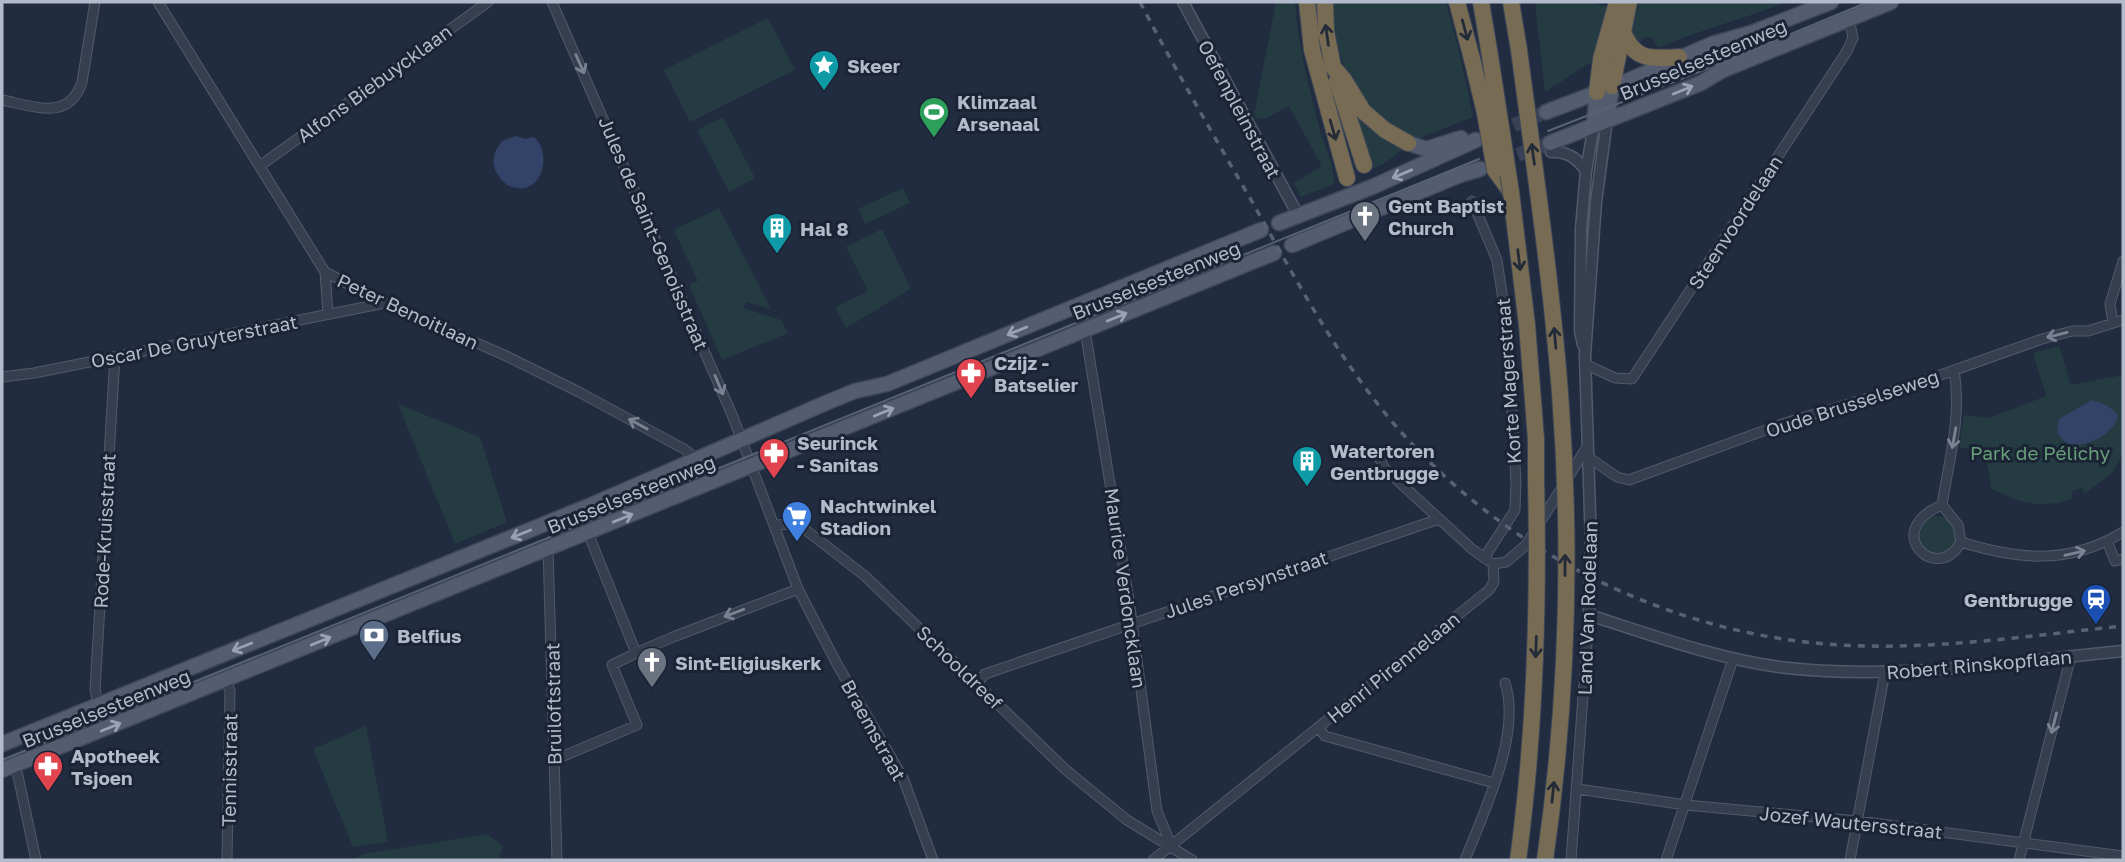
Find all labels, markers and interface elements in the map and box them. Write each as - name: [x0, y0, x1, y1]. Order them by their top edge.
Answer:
- street label: Brusselsesteenweg: [1616, 13, 1790, 105]
- one-way arrow: [1459, 18, 1472, 41]
- street label: Alfons Biebuycklaan: [292, 19, 456, 147]
- one-way arrow: [1321, 24, 1334, 47]
- street label: Oefenpleinstraat: [1194, 36, 1286, 182]
- place icon: Skeer: [807, 48, 841, 92]
- one-way arrow: [574, 53, 587, 74]
- place label: Skeer: [847, 54, 901, 77]
- one-way arrow: [1672, 83, 1694, 96]
- place label: Klimzaal Arsenaal: [957, 90, 1040, 135]
- sports icon: Klimzaal Arsenaal: [917, 95, 951, 139]
- street label: Jules de Saint-Genoisstraat: [594, 113, 714, 353]
- one-way arrow: [1328, 118, 1341, 140]
- one-way arrow: [1526, 143, 1539, 166]
- street label: Steenvoordelaan: [1683, 151, 1787, 293]
- one-way arrow: [1392, 168, 1413, 181]
- place label: Gent Baptist Church: [1388, 194, 1504, 239]
- church icon: Gent Baptist Church: [1348, 199, 1382, 243]
- building icon: Hal 8: [760, 211, 794, 255]
- place label: Hal 8: [800, 217, 849, 240]
- street label: Brusselsesteenweg: [1069, 236, 1243, 324]
- one-way arrow: [1512, 248, 1525, 270]
- street label: Peter Benoitlaan: [334, 268, 482, 354]
- street label: Korte Magerstraat: [1491, 297, 1525, 465]
- one-way arrow: [1106, 309, 1127, 322]
- street label: Oscar De Gruyterstraat: [89, 310, 299, 372]
- one-way arrow: [1007, 325, 1028, 338]
- one-way arrow: [1548, 327, 1561, 350]
- one-way arrow: [2046, 329, 2069, 342]
- place label: Czijz - Batselier: [994, 351, 1079, 396]
- pharmacy icon: Czijz - Batselier: [954, 356, 988, 400]
- street label: Oude Brusselseweg: [1763, 364, 1941, 442]
- one-way arrow: [713, 374, 726, 395]
- one-way arrow: [873, 405, 894, 418]
- one-way arrow: [628, 417, 649, 431]
- one-way arrow: [1946, 426, 1960, 449]
- place label: Seurinck - Sanitas: [797, 431, 879, 476]
- pharmacy icon: Seurinck - Sanitas: [757, 436, 791, 480]
- place label: Watertoren Gentbrugge: [1330, 439, 1439, 484]
- park label: Park de Pélichy: [1970, 441, 2110, 464]
- building icon: Watertoren Gentbrugge: [1290, 444, 1324, 488]
- street label: Brusselsesteenweg: [544, 450, 718, 538]
- street label: Rode-Kruisstraat: [88, 453, 120, 609]
- street label: Maurice Verdoncklaan: [1101, 486, 1151, 690]
- place label: Nachtwinkel Stadion: [820, 494, 936, 539]
- supermarket icon: Nachtwinkel Stadion: [780, 499, 814, 543]
- one-way arrow: [612, 511, 633, 524]
- street label: Land Van Rodelaan: [1572, 520, 1602, 696]
- one-way arrow: [511, 528, 532, 541]
- street label: Jules Persynstraat: [1162, 545, 1330, 623]
- one-way arrow: [2063, 545, 2086, 559]
- one-way arrow: [1558, 554, 1572, 577]
- station icon: Gentbrugge: [2079, 582, 2113, 626]
- place label: Gentbrugge: [1964, 588, 2073, 611]
- street label: Henri Pirennelaan: [1322, 607, 1464, 727]
- one-way arrow: [724, 608, 746, 621]
- bank icon: Belfius: [357, 618, 391, 662]
- street label: Schooldreef: [912, 620, 1008, 714]
- place label: Belfius: [397, 624, 462, 647]
- one-way arrow: [310, 633, 332, 646]
- one-way arrow: [1529, 635, 1543, 658]
- one-way arrow: [232, 641, 254, 654]
- street label: Bruiloftstraat: [540, 643, 566, 765]
- street label: Robert Rinskopflaan: [1885, 644, 2073, 684]
- church icon: Sint-Eligiuskerk: [635, 645, 669, 689]
- place label: Sint-Eligiuskerk: [675, 651, 821, 674]
- street label: Brusselsesteenweg: [19, 664, 193, 752]
- street label: Braemstraat: [837, 675, 911, 785]
- one-way arrow: [2047, 711, 2060, 733]
- street label: Tennisstraat: [217, 713, 241, 827]
- one-way arrow: [99, 720, 121, 733]
- place label: Apotheek Tsjoen: [71, 744, 160, 789]
- pharmacy icon: Apotheek Tsjoen: [31, 749, 65, 793]
- one-way arrow: [1547, 782, 1560, 804]
- street label: Jozef Wautersstraat: [1758, 801, 1944, 843]

